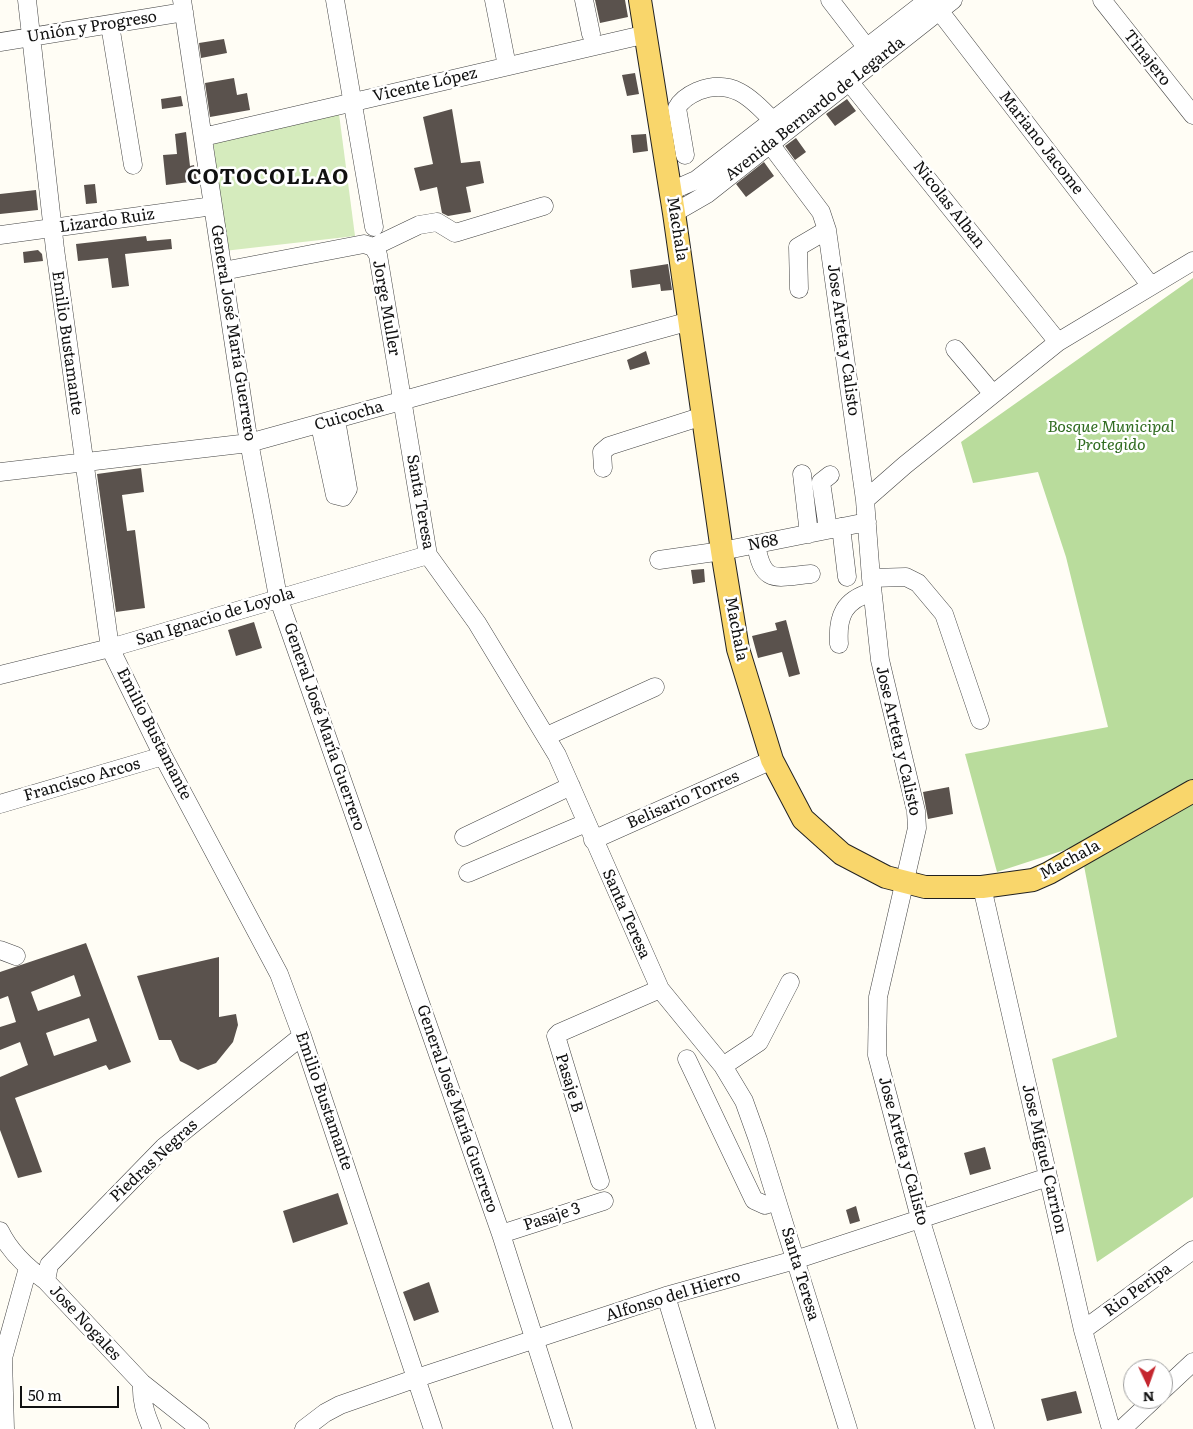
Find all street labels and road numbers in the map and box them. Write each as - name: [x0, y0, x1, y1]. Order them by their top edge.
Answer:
- street label: Unión y Progreso: [26, 7, 158, 47]
- street label: Tinajero: [1119, 26, 1175, 90]
- street label: Avenida Bernardo de Legarda: [721, 33, 909, 185]
- street label: Vicente López: [371, 64, 479, 106]
- street label: Mariano Jacome: [995, 87, 1087, 199]
- street label: Nicolas Alban: [909, 158, 989, 252]
- street label: Machala: [662, 195, 692, 263]
- street label: Lizardo Ruiz: [58, 205, 156, 237]
- street label: General José María Guerrero: [206, 223, 260, 443]
- street label: Jorge Muller: [368, 259, 404, 357]
- street label: Jose Arteta y Calisto: [823, 263, 863, 417]
- street label: Emilio Bustamante: [47, 270, 87, 416]
- street label: Cuicocha: [312, 397, 386, 435]
- street label: Santa Teresa: [402, 453, 438, 551]
- street label: N68: [746, 531, 780, 555]
- street label: San Ignacio de Loyola: [134, 584, 296, 650]
- street label: Machala: [720, 595, 752, 663]
- street label: General José María Guerrero: [279, 620, 369, 834]
- street label: Jose Arteta y Calisto: [871, 664, 925, 818]
- street label: Emilio Bustamante: [112, 665, 196, 803]
- street label: Francisco Arcos: [22, 754, 142, 806]
- street label: Belisario Torres: [624, 767, 742, 833]
- street label: Machala: [1037, 836, 1103, 884]
- street label: Santa Teresa: [598, 866, 654, 962]
- street label: General José María Guerrero: [412, 1002, 502, 1216]
- street label: Emilio Bustamante: [291, 1029, 357, 1173]
- street label: Pasaje B: [551, 1051, 587, 1115]
- street label: Jose Arteta y Calisto: [874, 1074, 932, 1228]
- street label: Jose Miguel Carrion: [1017, 1082, 1071, 1236]
- street label: Piedras Negras: [106, 1116, 202, 1206]
- street label: Pasaje 3: [521, 1199, 583, 1235]
- street label: Santa Teresa: [777, 1225, 823, 1323]
- street label: Rio Peripa: [1101, 1259, 1175, 1321]
- street label: Alfonso del Hierro: [603, 1266, 743, 1326]
- street label: Jose Nogales: [45, 1281, 125, 1365]

